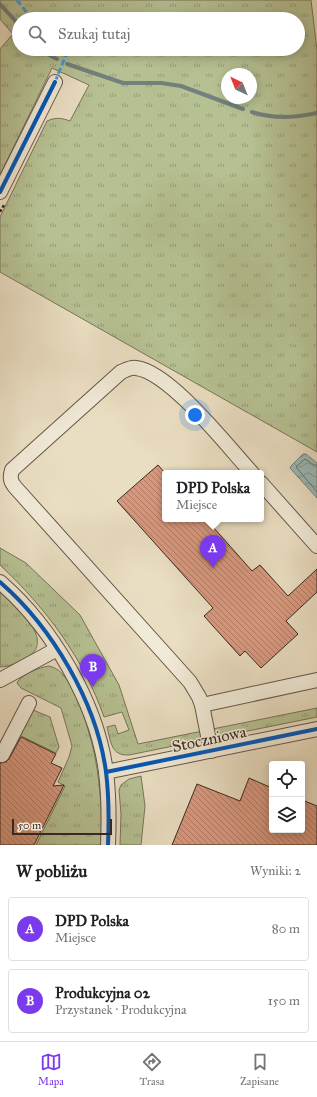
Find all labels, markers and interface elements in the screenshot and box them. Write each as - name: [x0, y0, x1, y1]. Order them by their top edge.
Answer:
- search box: [12, 12, 305, 56]
- icon: search: [26, 23, 48, 45]
- text: Szukaj tutaj: [58, 25, 130, 43]
- north arrow: [221, 68, 257, 104]
- your location: [185, 405, 205, 425]
- popup: [162, 470, 264, 522]
- text: DPD Polska: [176, 479, 250, 497]
- text: Miejsce: [176, 497, 217, 513]
- pin: A: [200, 535, 226, 568]
- pin: B: [80, 654, 106, 687]
- street label: Stoczniowa: [170, 722, 248, 756]
- map controls: [269, 761, 305, 833]
- button: locate: [269, 761, 305, 797]
- button: layers: [269, 797, 305, 833]
- scale bar: [12, 817, 112, 836]
- text: 50 m: [18, 819, 41, 832]
- text: W pobliżu: [16, 861, 87, 882]
- text: Wyniki: 2: [250, 863, 301, 879]
- text: DPD Polska: [55, 912, 129, 930]
- text: A: [26, 921, 34, 937]
- text: 80 m: [272, 921, 300, 937]
- text: Miejsce: [55, 930, 96, 946]
- text: Produkcyjna 02: [55, 984, 150, 1002]
- text: B: [26, 993, 34, 1009]
- text: 150 m: [268, 993, 300, 1009]
- text: Przystanek · Produkcyjna: [55, 1002, 187, 1018]
- tab: Mapa: [38, 1051, 64, 1088]
- tab: Trasa: [140, 1051, 164, 1088]
- tab: Zapisane: [240, 1051, 279, 1088]

